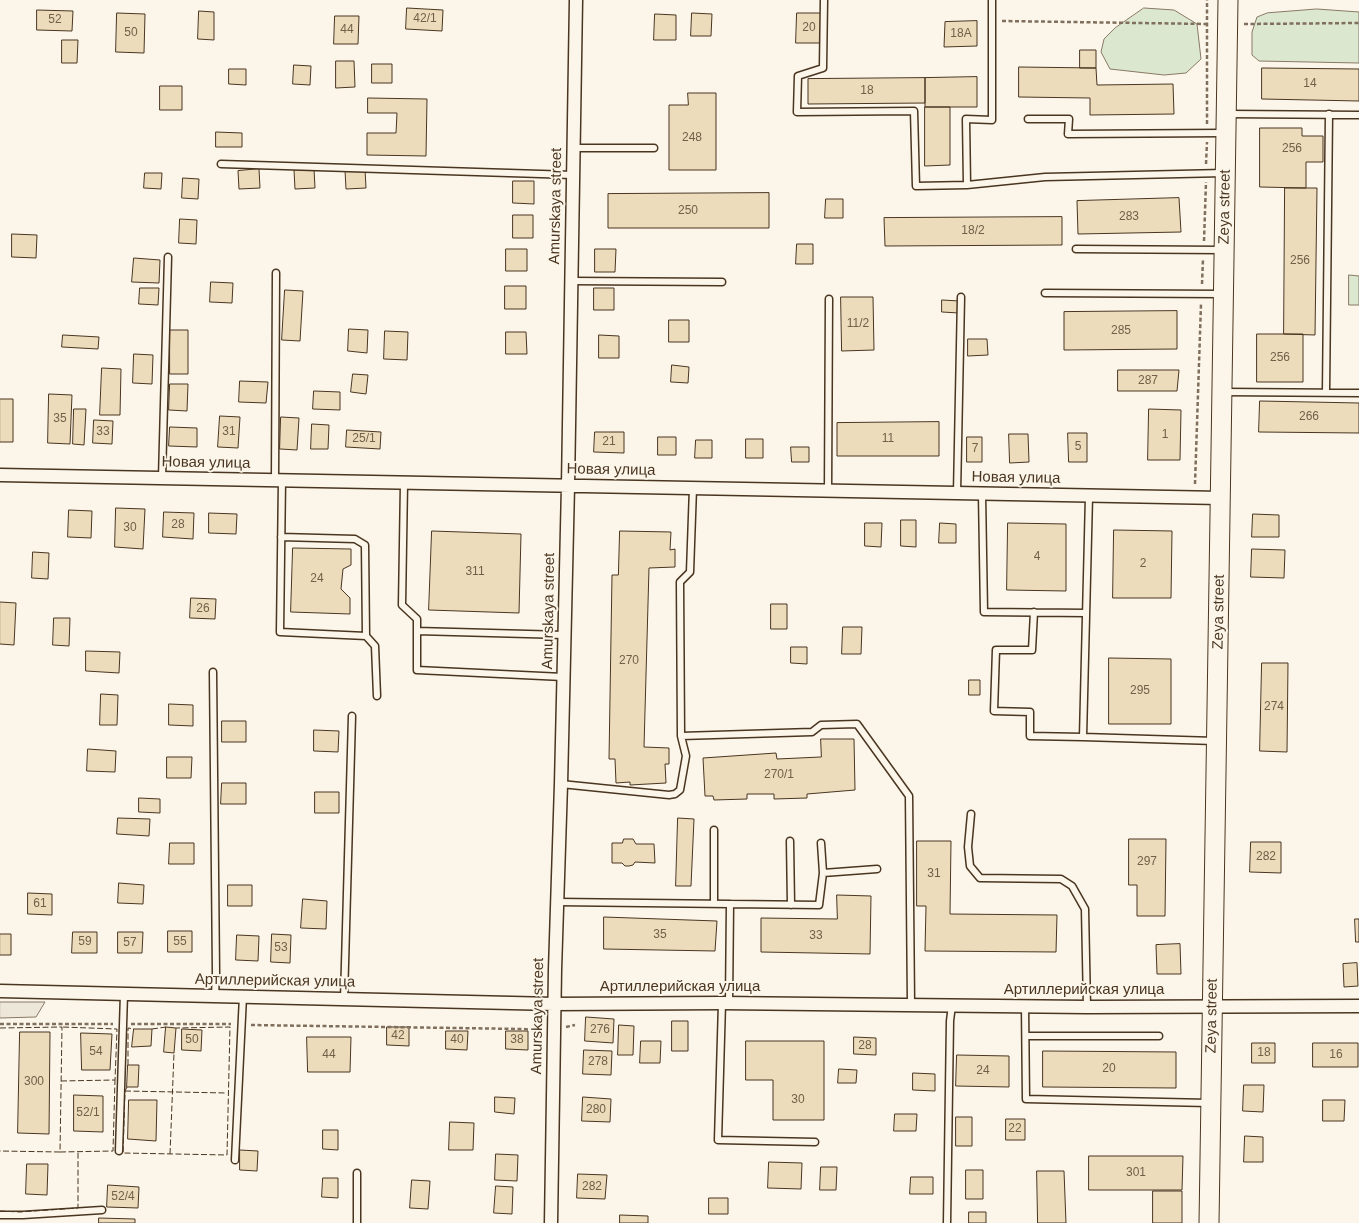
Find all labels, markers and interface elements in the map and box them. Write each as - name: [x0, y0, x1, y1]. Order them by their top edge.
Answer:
- house number: 42/1: [413, 12, 437, 26]
- house number: 52: [48, 13, 62, 27]
- house number: 20: [802, 21, 816, 35]
- house number: 44: [340, 23, 354, 37]
- house number: 50: [124, 26, 138, 40]
- house number: 18А: [950, 27, 972, 41]
- house number: 14: [1303, 77, 1317, 91]
- house number: 18: [860, 84, 874, 98]
- house number: 248: [682, 131, 702, 145]
- house number: 256: [1282, 142, 1302, 156]
- street label: Amurskaya street: [546, 147, 566, 265]
- street label: Zeya street: [1215, 169, 1235, 245]
- house number: 250: [678, 204, 698, 218]
- house number: 283: [1119, 210, 1139, 224]
- house number: 18/2: [961, 224, 985, 238]
- house number: 256: [1290, 254, 1310, 268]
- house number: 11/2: [847, 317, 869, 331]
- house number: 285: [1111, 324, 1131, 338]
- house number: 256: [1270, 351, 1290, 365]
- house number: 287: [1138, 374, 1158, 388]
- house number: 266: [1299, 410, 1319, 424]
- house number: 35: [53, 412, 67, 426]
- house number: 33: [96, 425, 110, 439]
- house number: 31: [222, 425, 236, 439]
- house number: 1: [1162, 428, 1168, 442]
- house number: 25/1: [352, 432, 376, 446]
- house number: 11: [882, 432, 894, 446]
- house number: 21: [602, 435, 616, 449]
- house number: 5: [1075, 440, 1081, 454]
- house number: 7: [972, 442, 978, 456]
- street label: Новая улица: [161, 453, 251, 473]
- street label: Новая улица: [566, 460, 656, 480]
- street label: Новая улица: [971, 468, 1061, 488]
- house number: 28: [171, 518, 185, 532]
- house number: 30: [123, 521, 137, 535]
- house number: 4: [1034, 550, 1040, 564]
- street label: Amurskaya street: [539, 552, 559, 670]
- house number: 2: [1140, 557, 1146, 571]
- house number: 311: [465, 565, 485, 579]
- house number: 24: [310, 572, 324, 586]
- street label: Zeya street: [1209, 574, 1229, 650]
- house number: 26: [196, 602, 210, 616]
- house number: 270: [619, 654, 639, 668]
- house number: 295: [1130, 684, 1150, 698]
- house number: 274: [1264, 700, 1284, 714]
- house number: 270/1: [764, 768, 794, 782]
- house number: 282: [1256, 850, 1276, 864]
- house number: 297: [1137, 855, 1157, 869]
- house number: 31: [927, 867, 941, 881]
- house number: 61: [33, 897, 47, 911]
- house number: 35: [653, 928, 667, 942]
- house number: 33: [809, 929, 823, 943]
- house number: 59: [78, 935, 92, 949]
- house number: 55: [173, 935, 187, 949]
- house number: 57: [123, 936, 137, 950]
- house number: 53: [274, 941, 288, 955]
- street label: Amurskaya street: [528, 957, 548, 1075]
- street label: Артиллерийская улица: [195, 971, 355, 991]
- street label: Артиллерийская улица: [600, 978, 760, 996]
- street label: Zeya street: [1202, 978, 1222, 1054]
- street label: Артиллерийская улица: [1004, 981, 1164, 999]
- house number: 276: [590, 1023, 610, 1037]
- house number: 42: [391, 1029, 405, 1043]
- house number: 50: [185, 1033, 199, 1047]
- house number: 40: [450, 1033, 464, 1047]
- house number: 38: [510, 1033, 524, 1047]
- house number: 28: [858, 1039, 872, 1053]
- house number: 54: [89, 1045, 103, 1059]
- house number: 18: [1257, 1046, 1271, 1060]
- house number: 44: [322, 1048, 336, 1062]
- house number: 16: [1329, 1048, 1343, 1062]
- house number: 278: [588, 1055, 608, 1069]
- house number: 20: [1102, 1062, 1116, 1076]
- house number: 24: [976, 1064, 990, 1078]
- house number: 300: [24, 1075, 44, 1089]
- house number: 30: [791, 1093, 805, 1107]
- house number: 280: [586, 1103, 606, 1117]
- house number: 52/1: [76, 1106, 100, 1120]
- house number: 22: [1008, 1122, 1022, 1136]
- house number: 301: [1126, 1166, 1146, 1180]
- house number: 282: [582, 1180, 602, 1194]
- house number: 52/4: [111, 1190, 135, 1204]

